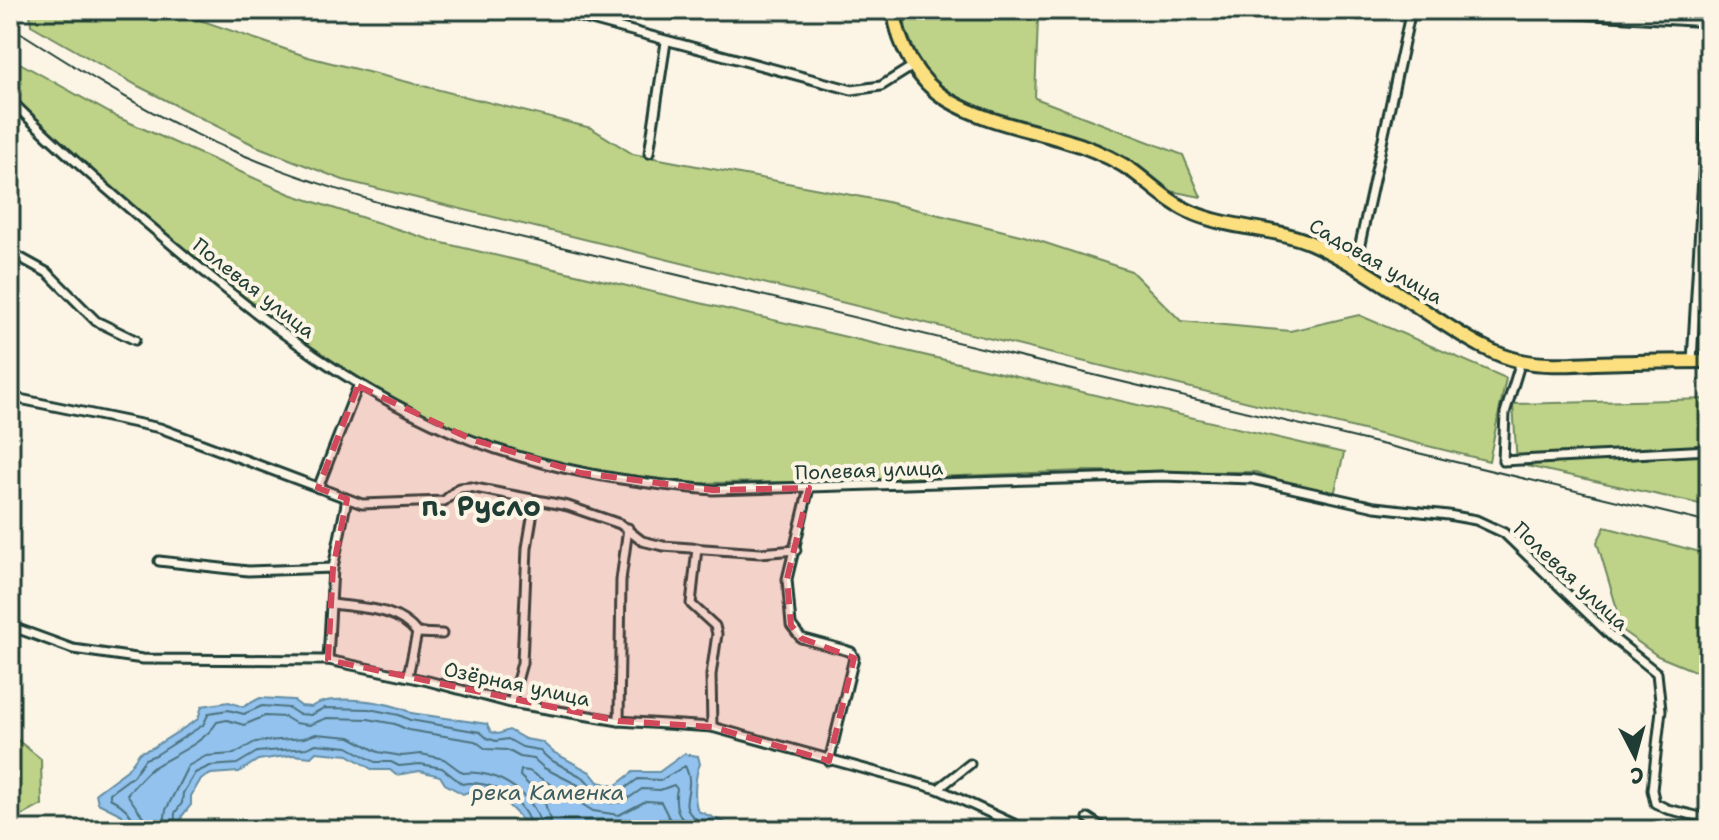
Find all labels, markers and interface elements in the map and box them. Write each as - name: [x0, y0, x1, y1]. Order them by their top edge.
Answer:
- street label: Садовая улица: [1304, 212, 1448, 310]
- street label: Полевая улица: [187, 232, 321, 344]
- street label: Полевая улица: [794, 454, 944, 486]
- district label: п. Русло: [421, 487, 541, 525]
- street label: Полевая улица: [1508, 516, 1635, 637]
- street label: Озёрная улица: [441, 656, 593, 712]
- north arrow: [1595, 716, 1675, 796]
- text: С: [1629, 760, 1645, 791]
- water label: река Каменка: [470, 778, 625, 807]

